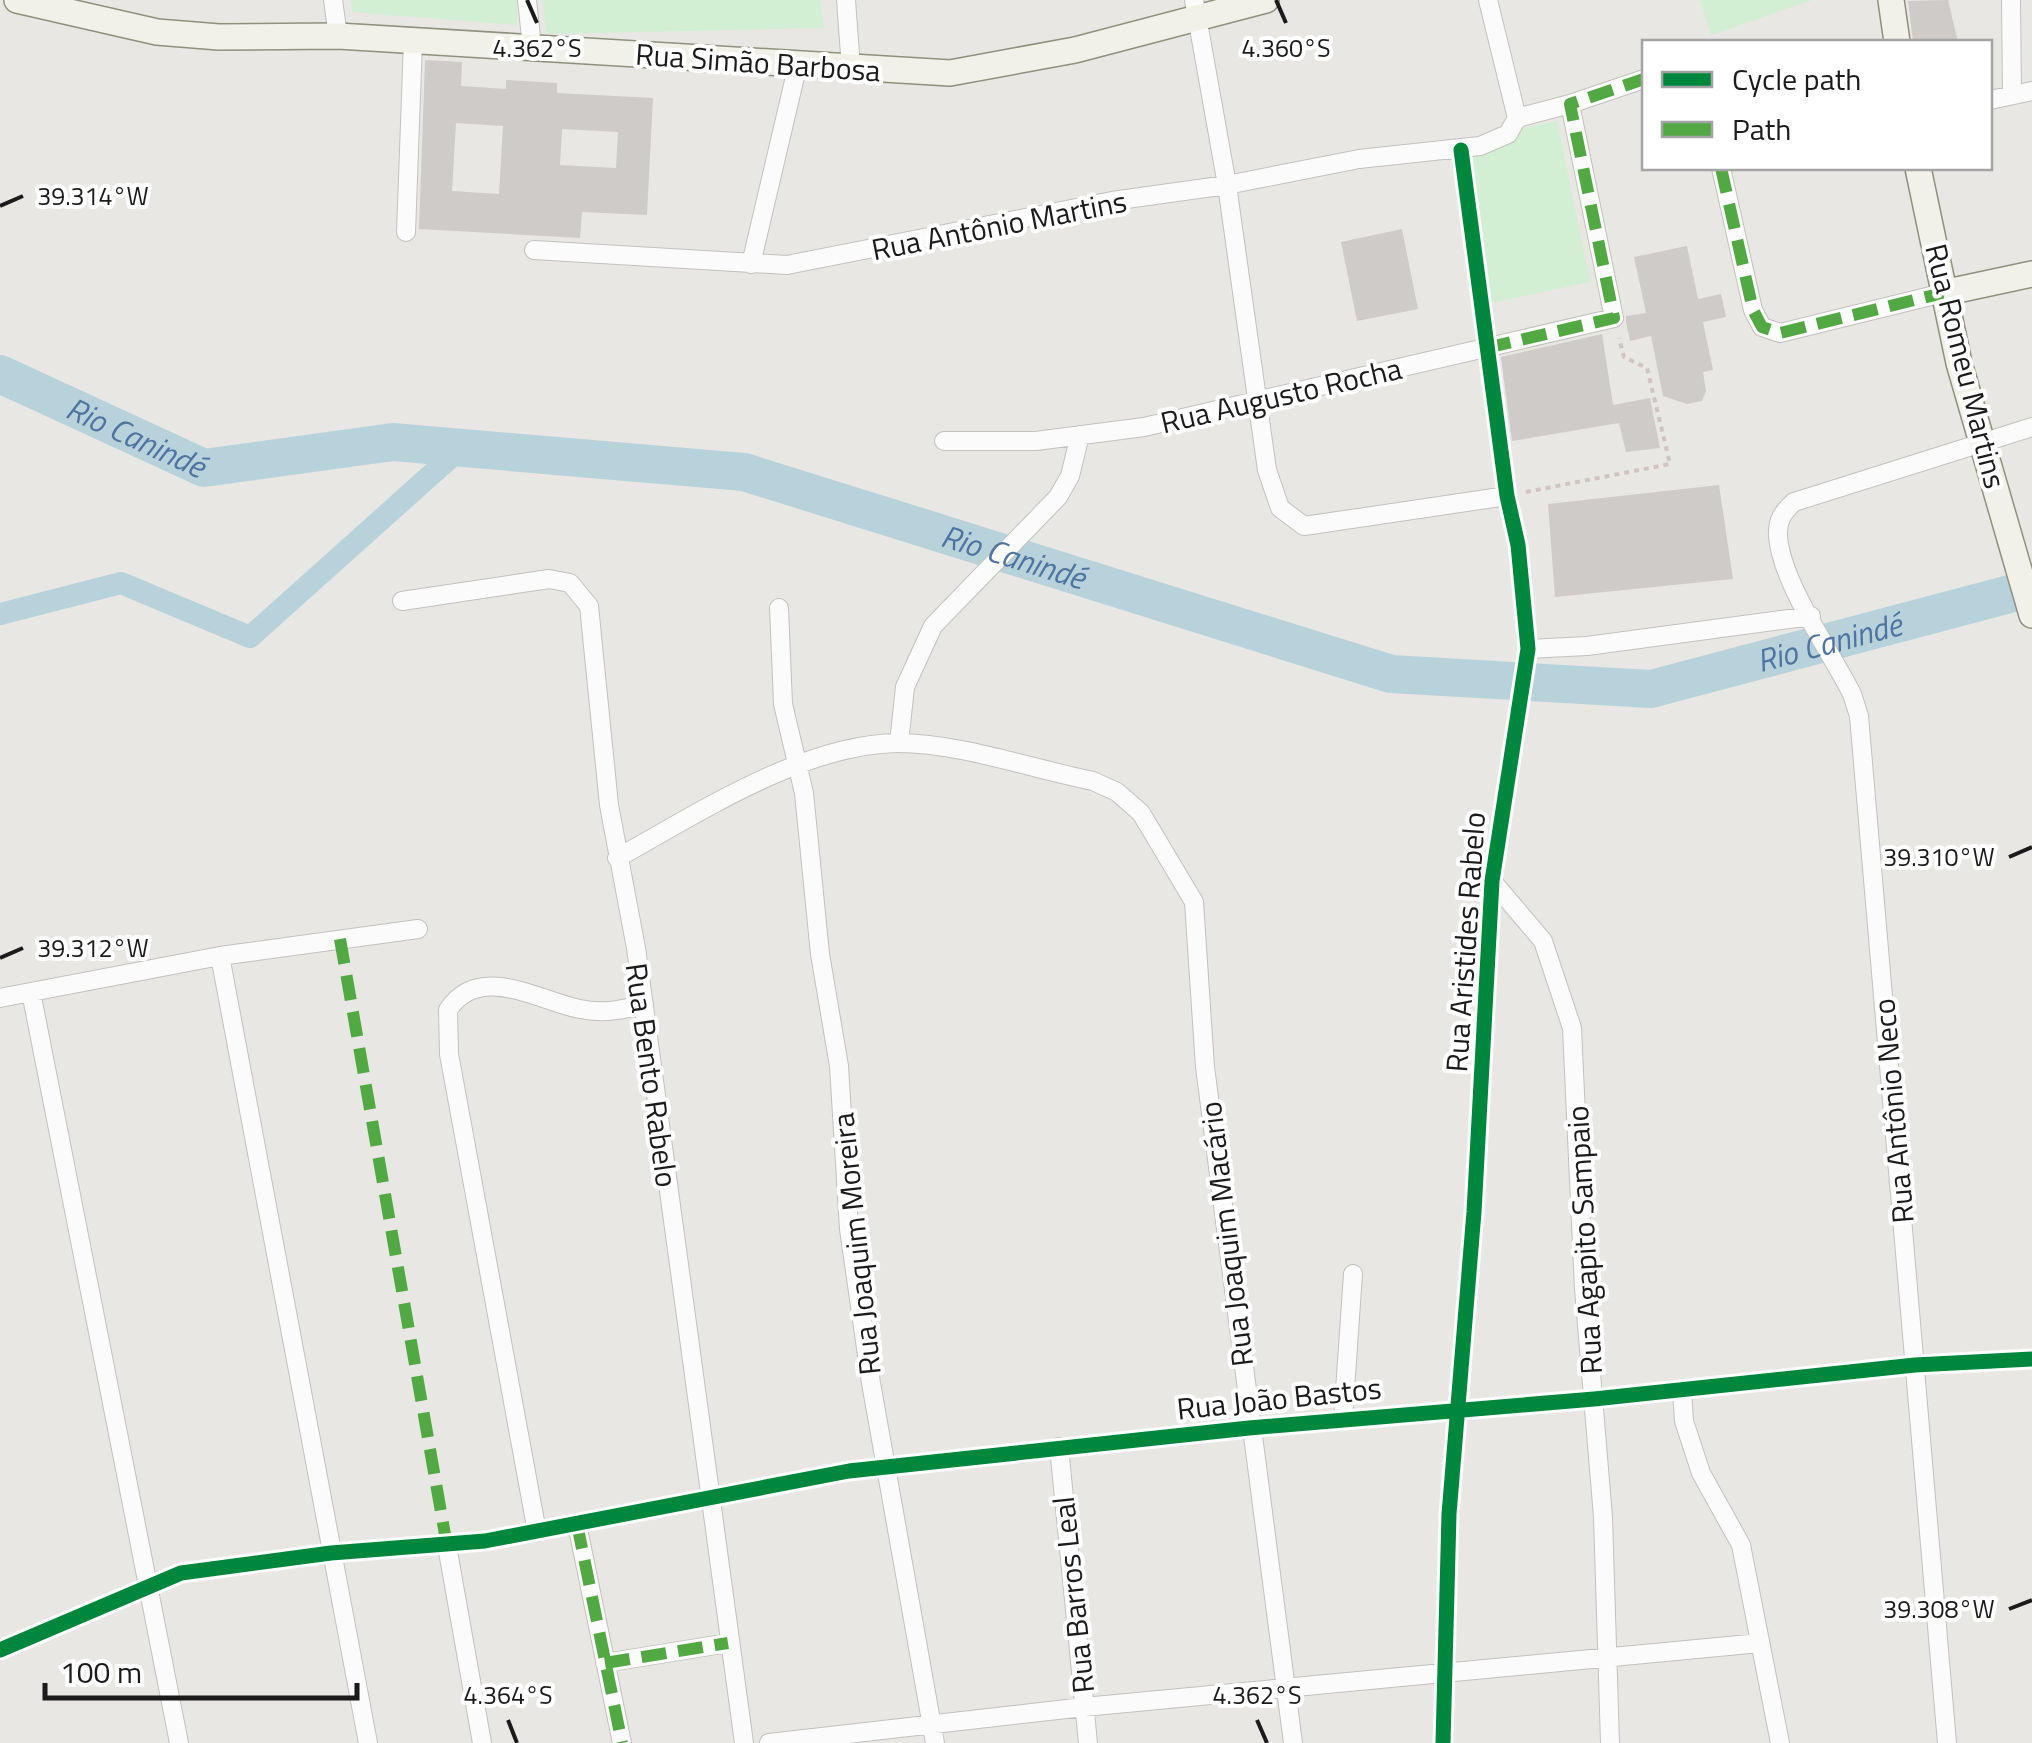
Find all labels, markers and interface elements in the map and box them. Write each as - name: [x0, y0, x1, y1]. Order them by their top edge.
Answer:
- text: 4.362°S: [493, 29, 581, 67]
- text: 4.360°S: [1242, 29, 1330, 67]
- street label: Rua Simão Barbosa: [634, 30, 882, 94]
- legend: [1642, 40, 1992, 170]
- text: Cycle path: [1732, 56, 1861, 102]
- text: Path: [1732, 106, 1791, 152]
- text: 39.314°W: [37, 177, 149, 215]
- street label: Rua Antônio Martins: [867, 178, 1131, 272]
- street label: Rua Romeu Martins: [1913, 239, 2019, 493]
- street label: Rua Augusto Rocha: [1156, 345, 1406, 445]
- water label: Rio Canindé: [59, 384, 216, 491]
- water label: Rio Canindé: [935, 511, 1094, 602]
- water label: Rio Canindé: [1751, 599, 1909, 684]
- street label: Rua Aristides Rabelo: [1433, 810, 1497, 1074]
- text: 39.310°W: [1883, 838, 1995, 876]
- text: 39.312°W: [37, 929, 149, 967]
- street label: Rua Bento Rabelo: [614, 960, 690, 1190]
- street label: Rua Antônio Neco: [1860, 997, 1926, 1225]
- street label: Rua Joaquim Macário: [1187, 1099, 1265, 1369]
- street label: Rua Agapito Sampaio: [1554, 1104, 1614, 1376]
- street label: Rua Joaquim Moreira: [819, 1111, 893, 1377]
- street label: Rua João Bastos: [1174, 1364, 1384, 1432]
- street label: Rua Barros Leal: [1040, 1494, 1106, 1696]
- text: 39.308°W: [1883, 1590, 1995, 1628]
- scale bar: [45, 1638, 358, 1700]
- text: 100 m: [60, 1649, 142, 1695]
- text: 4.364°S: [464, 1676, 552, 1714]
- text: 4.362°S: [1213, 1676, 1301, 1714]

